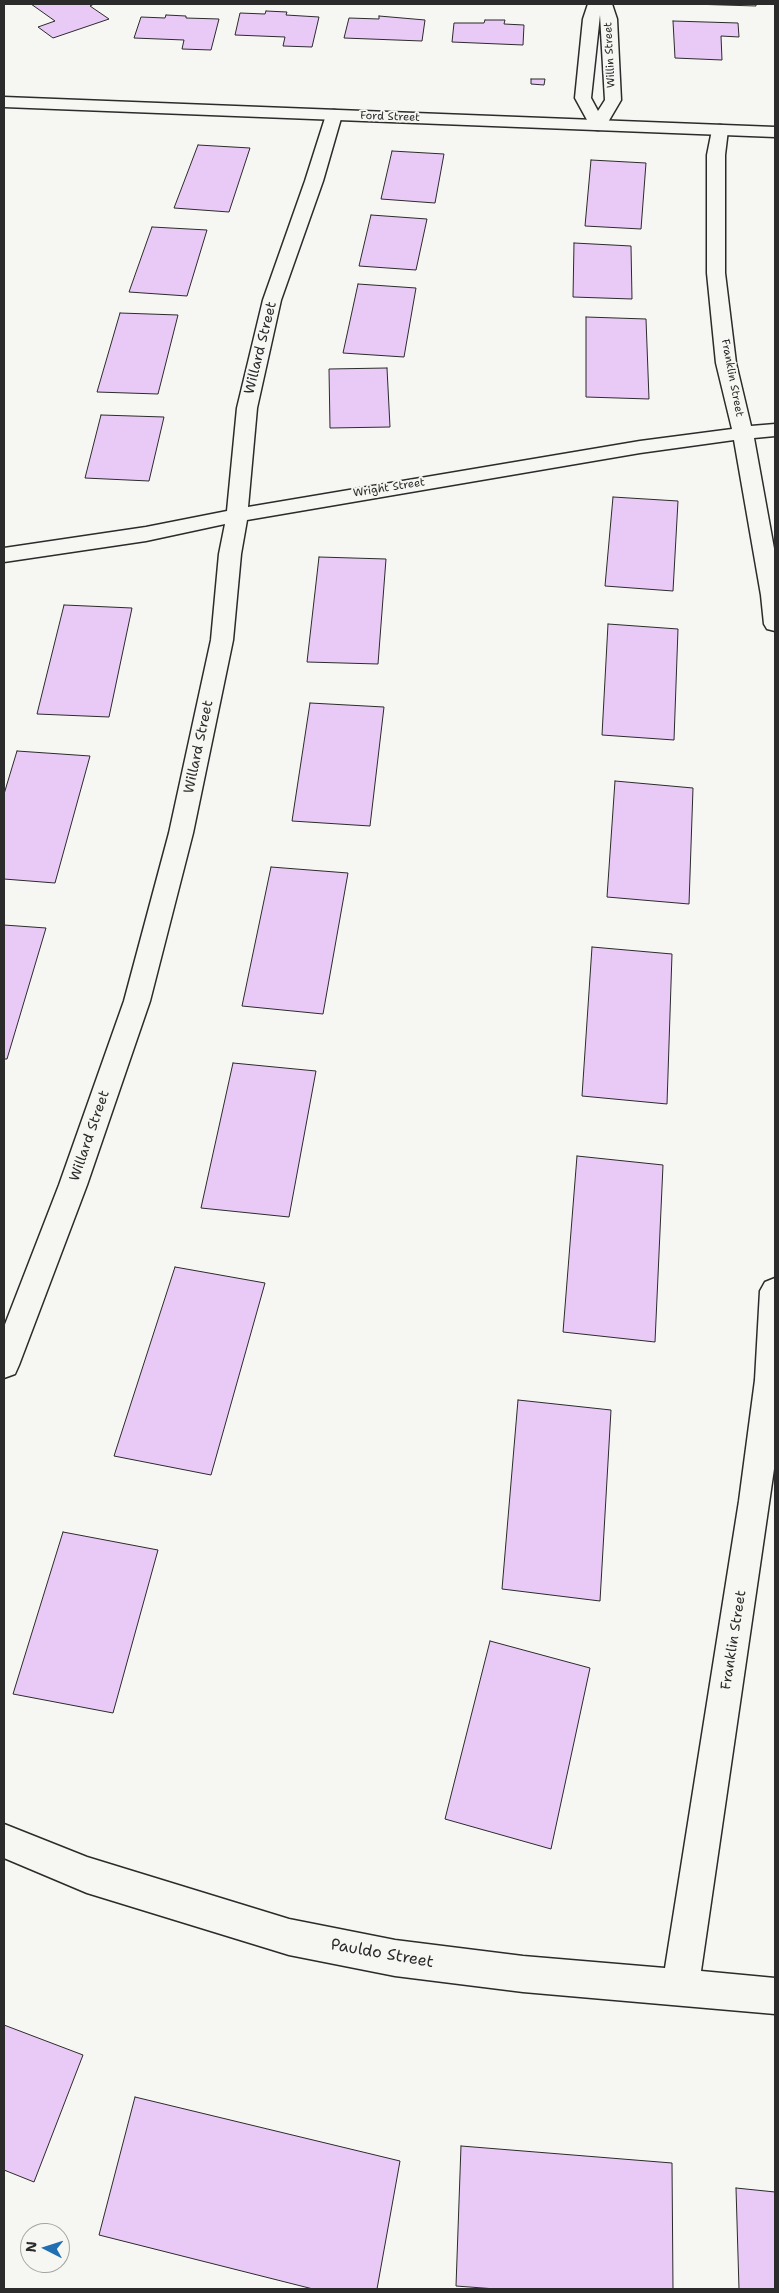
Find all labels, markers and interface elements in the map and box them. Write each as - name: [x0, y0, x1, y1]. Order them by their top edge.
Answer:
- street label: Willin Street: [602, 22, 618, 88]
- street label: Ford Street: [360, 109, 420, 125]
- street label: Willard Street: [241, 300, 281, 396]
- street label: Franklin Street: [718, 338, 746, 418]
- street label: Wright Street: [352, 476, 426, 500]
- street label: Willard Street: [181, 699, 217, 795]
- street label: Willard Street: [67, 1088, 113, 1184]
- street label: Franklin Street: [718, 1589, 750, 1691]
- street label: Pauldo Street: [329, 1935, 435, 1973]
- north arrow: [20, 2223, 70, 2273]
- text: N: [22, 2240, 41, 2253]

